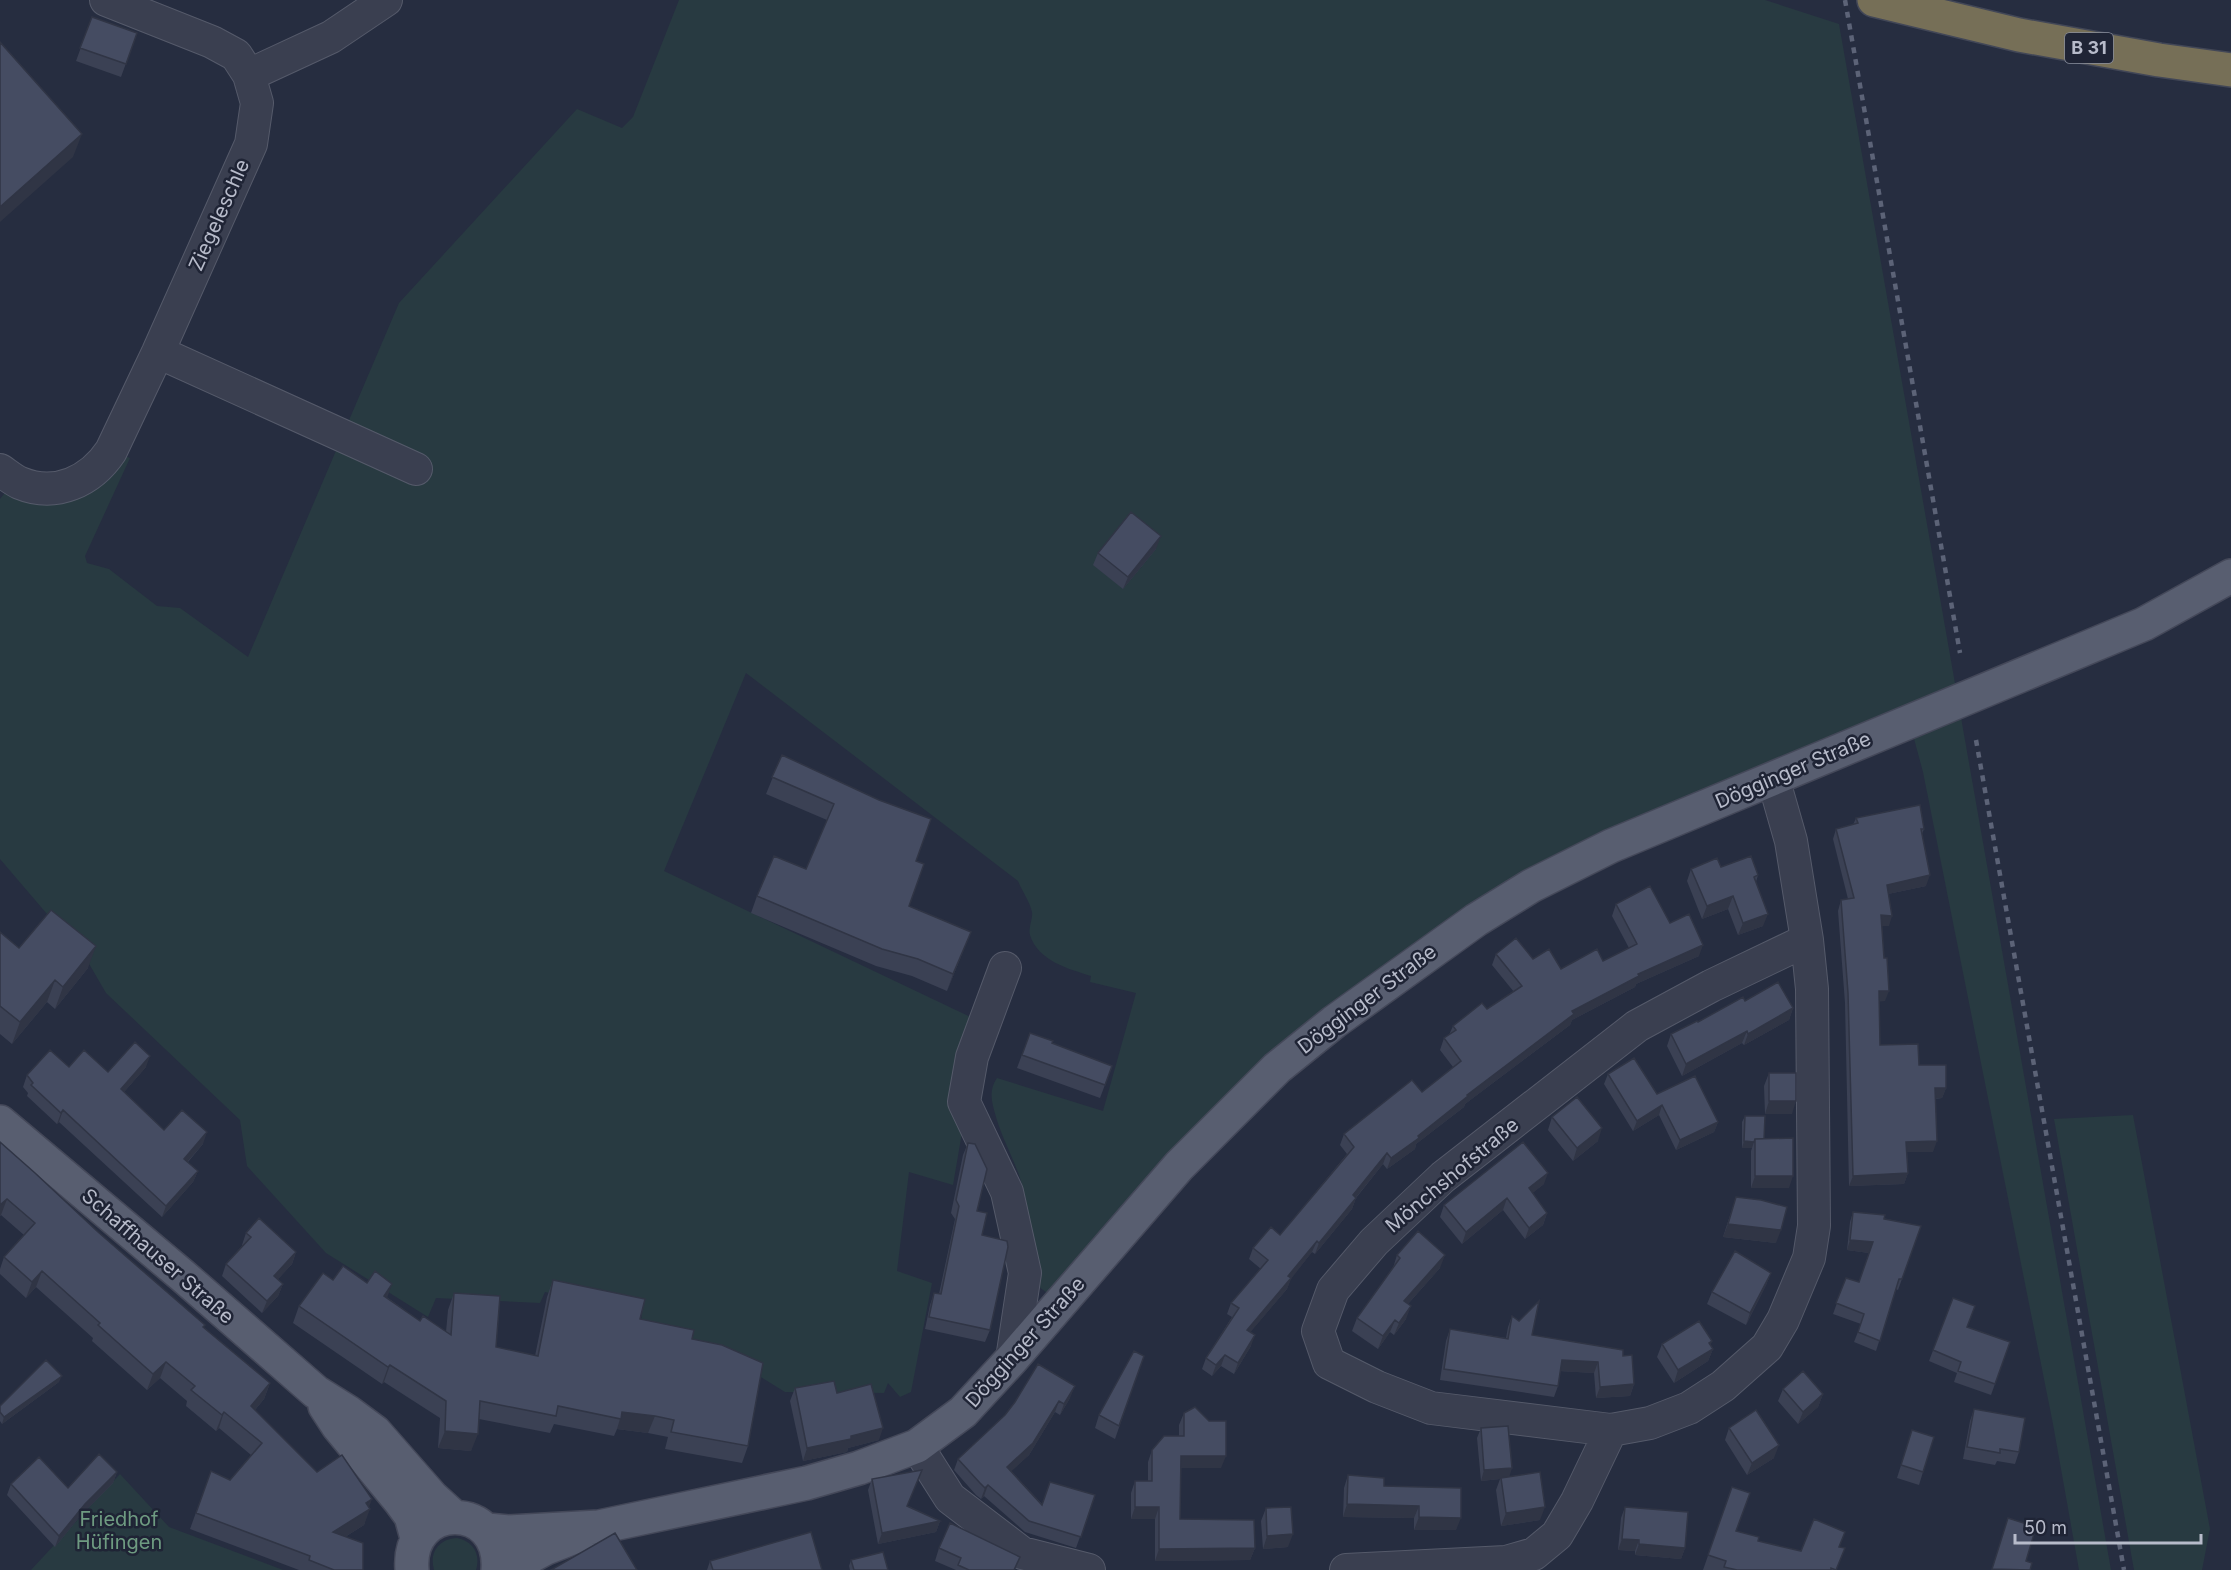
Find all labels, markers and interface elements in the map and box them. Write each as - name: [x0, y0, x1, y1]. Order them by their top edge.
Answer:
- road number: B 31: [2065, 33, 2113, 63]
- street label: Ziegeleschle: [184, 155, 254, 275]
- street label: Dögginger Straße: [1712, 726, 1874, 814]
- street label: Dögginger Straße: [1293, 939, 1441, 1059]
- street label: Mönchshofstraße: [1381, 1112, 1523, 1238]
- street label: Schaffhauser Straße: [77, 1183, 239, 1329]
- street label: Dögginger Straße: [960, 1272, 1090, 1412]
- park label: Friedhof Hüfingen: [76, 1507, 162, 1554]
- scale bar: [2015, 1507, 2201, 1545]
- text: 50 m: [2024, 1517, 2067, 1538]

